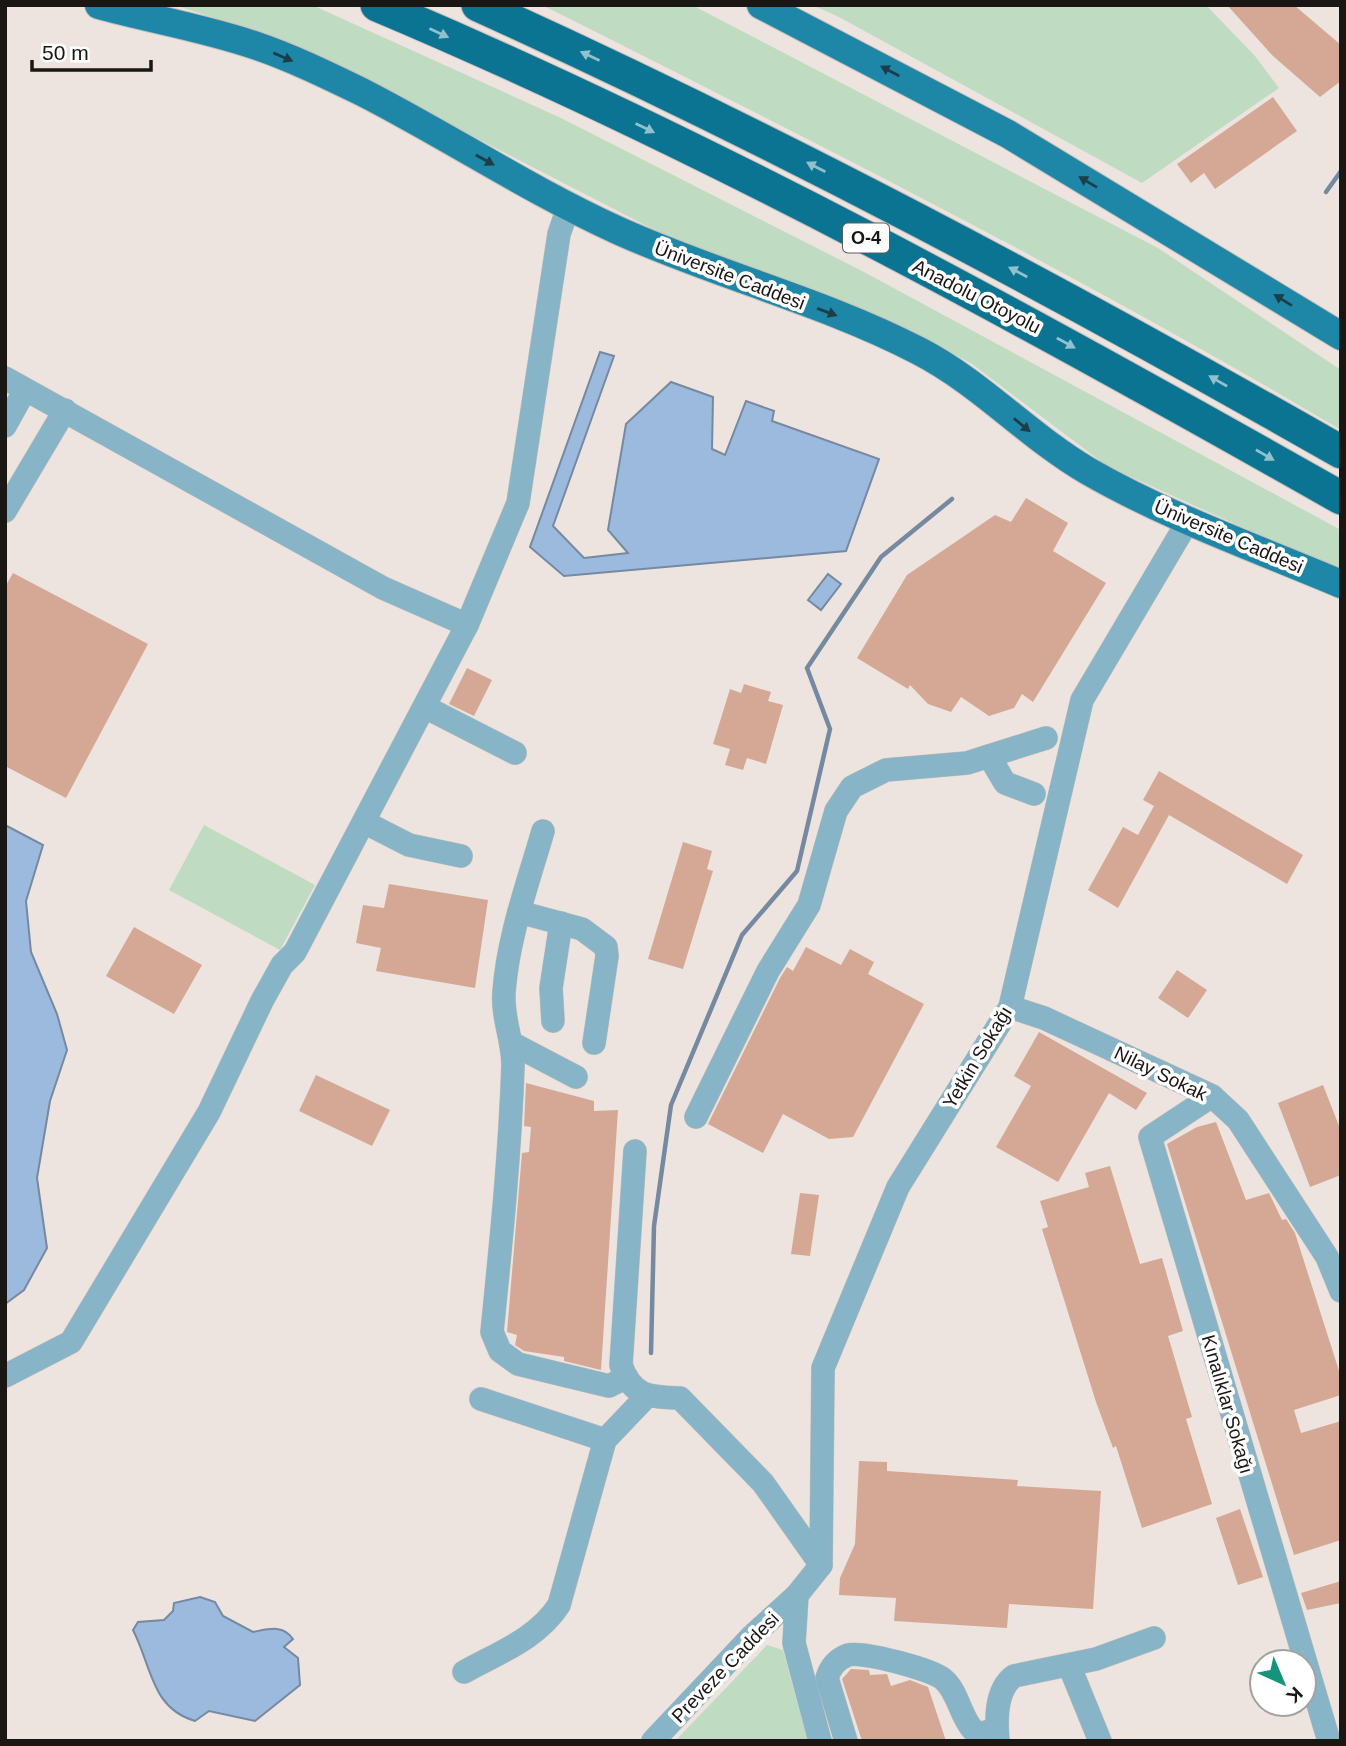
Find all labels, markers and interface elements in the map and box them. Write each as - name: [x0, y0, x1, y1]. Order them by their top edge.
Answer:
- one-way arrow: [429, 27, 449, 39]
- scale bar: [32, 28, 150, 72]
- text: 50 m: [42, 41, 89, 64]
- one-way arrow: [580, 50, 600, 62]
- one-way arrow: [272, 52, 293, 63]
- one-way arrow: [880, 65, 900, 76]
- one-way arrow: [635, 123, 655, 134]
- one-way arrow: [475, 154, 495, 166]
- one-way arrow: [806, 161, 826, 173]
- one-way arrow: [1079, 176, 1098, 188]
- road number: O-4: [843, 224, 889, 252]
- street label: Üniversite Caddesi: [652, 237, 808, 314]
- street label: Anadolu Otoyolu: [909, 255, 1044, 338]
- one-way arrow: [1008, 266, 1028, 278]
- one-way arrow: [1273, 293, 1292, 306]
- one-way arrow: [816, 306, 837, 317]
- one-way arrow: [1057, 337, 1076, 349]
- one-way arrow: [1208, 375, 1227, 387]
- one-way arrow: [1012, 418, 1030, 433]
- one-way arrow: [1255, 448, 1274, 461]
- street label: Üniversite Caddesi: [1151, 496, 1306, 577]
- street label: Yetkin Sokağı: [939, 1002, 1016, 1112]
- street label: Nilay Sokak: [1111, 1042, 1211, 1105]
- street label: Kınalıklar Sokağı: [1198, 1332, 1257, 1476]
- street label: Preveze Caddesi: [668, 1608, 783, 1727]
- north arrow: [1248, 1648, 1318, 1718]
- text: K: [1282, 1683, 1307, 1707]

